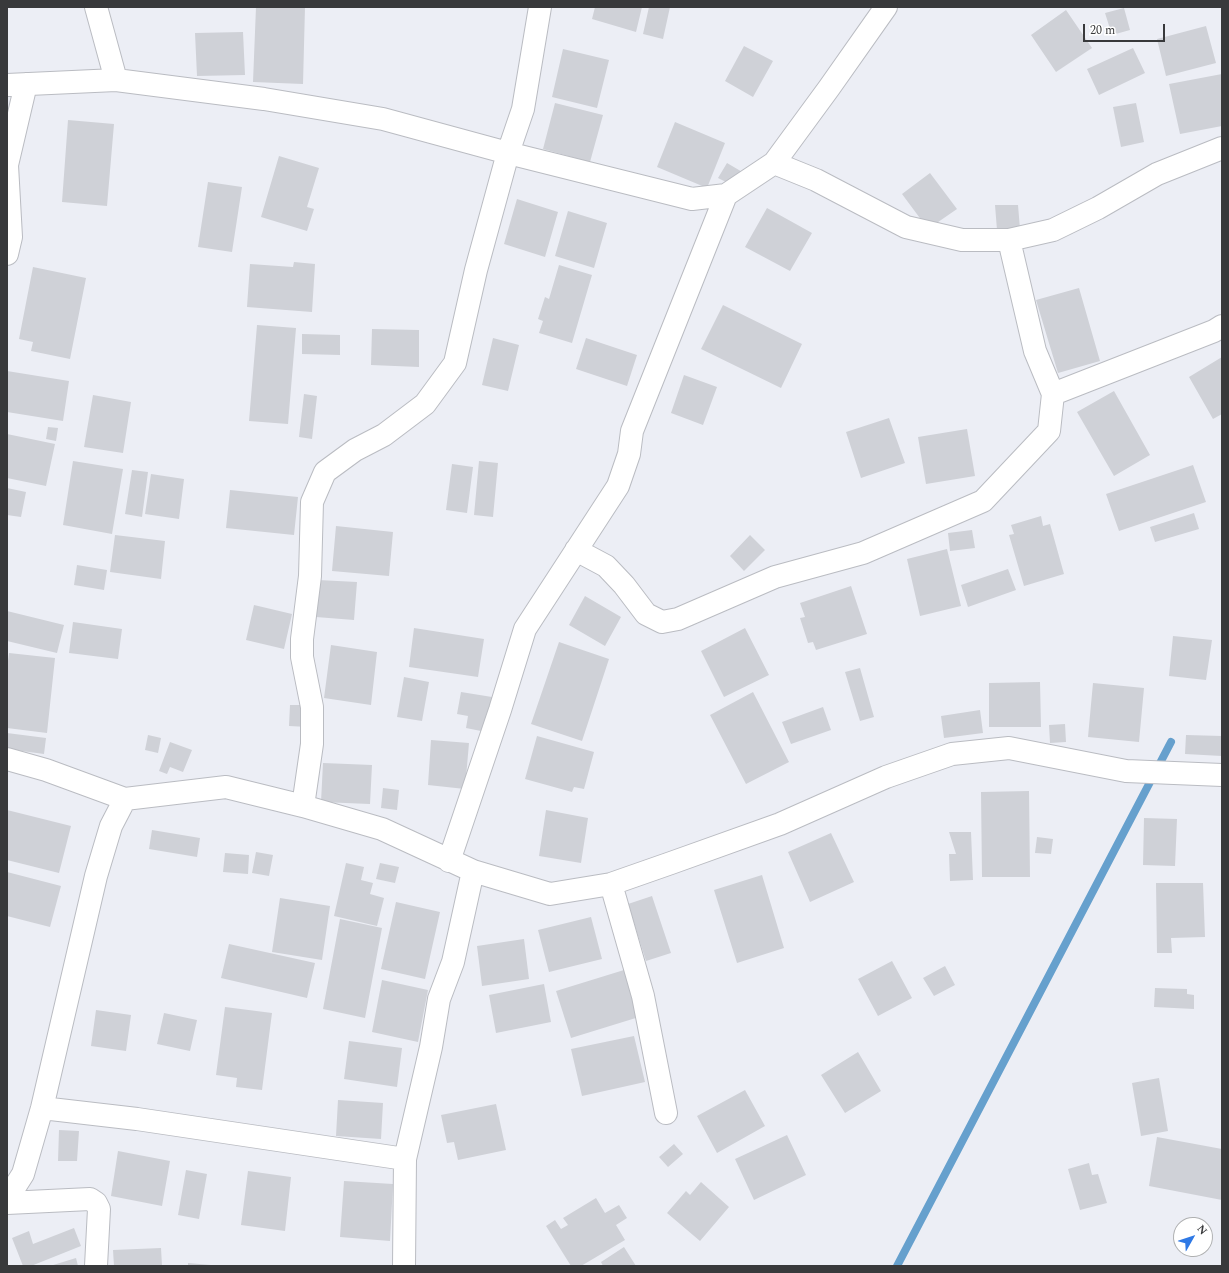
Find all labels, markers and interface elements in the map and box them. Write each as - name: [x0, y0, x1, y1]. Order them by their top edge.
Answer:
- scale bar: [1085, 16, 1167, 42]
- text: 20 m: [1090, 21, 1115, 40]
- north arrow: [1173, 1217, 1213, 1257]
- text: N: [1192, 1221, 1211, 1239]

